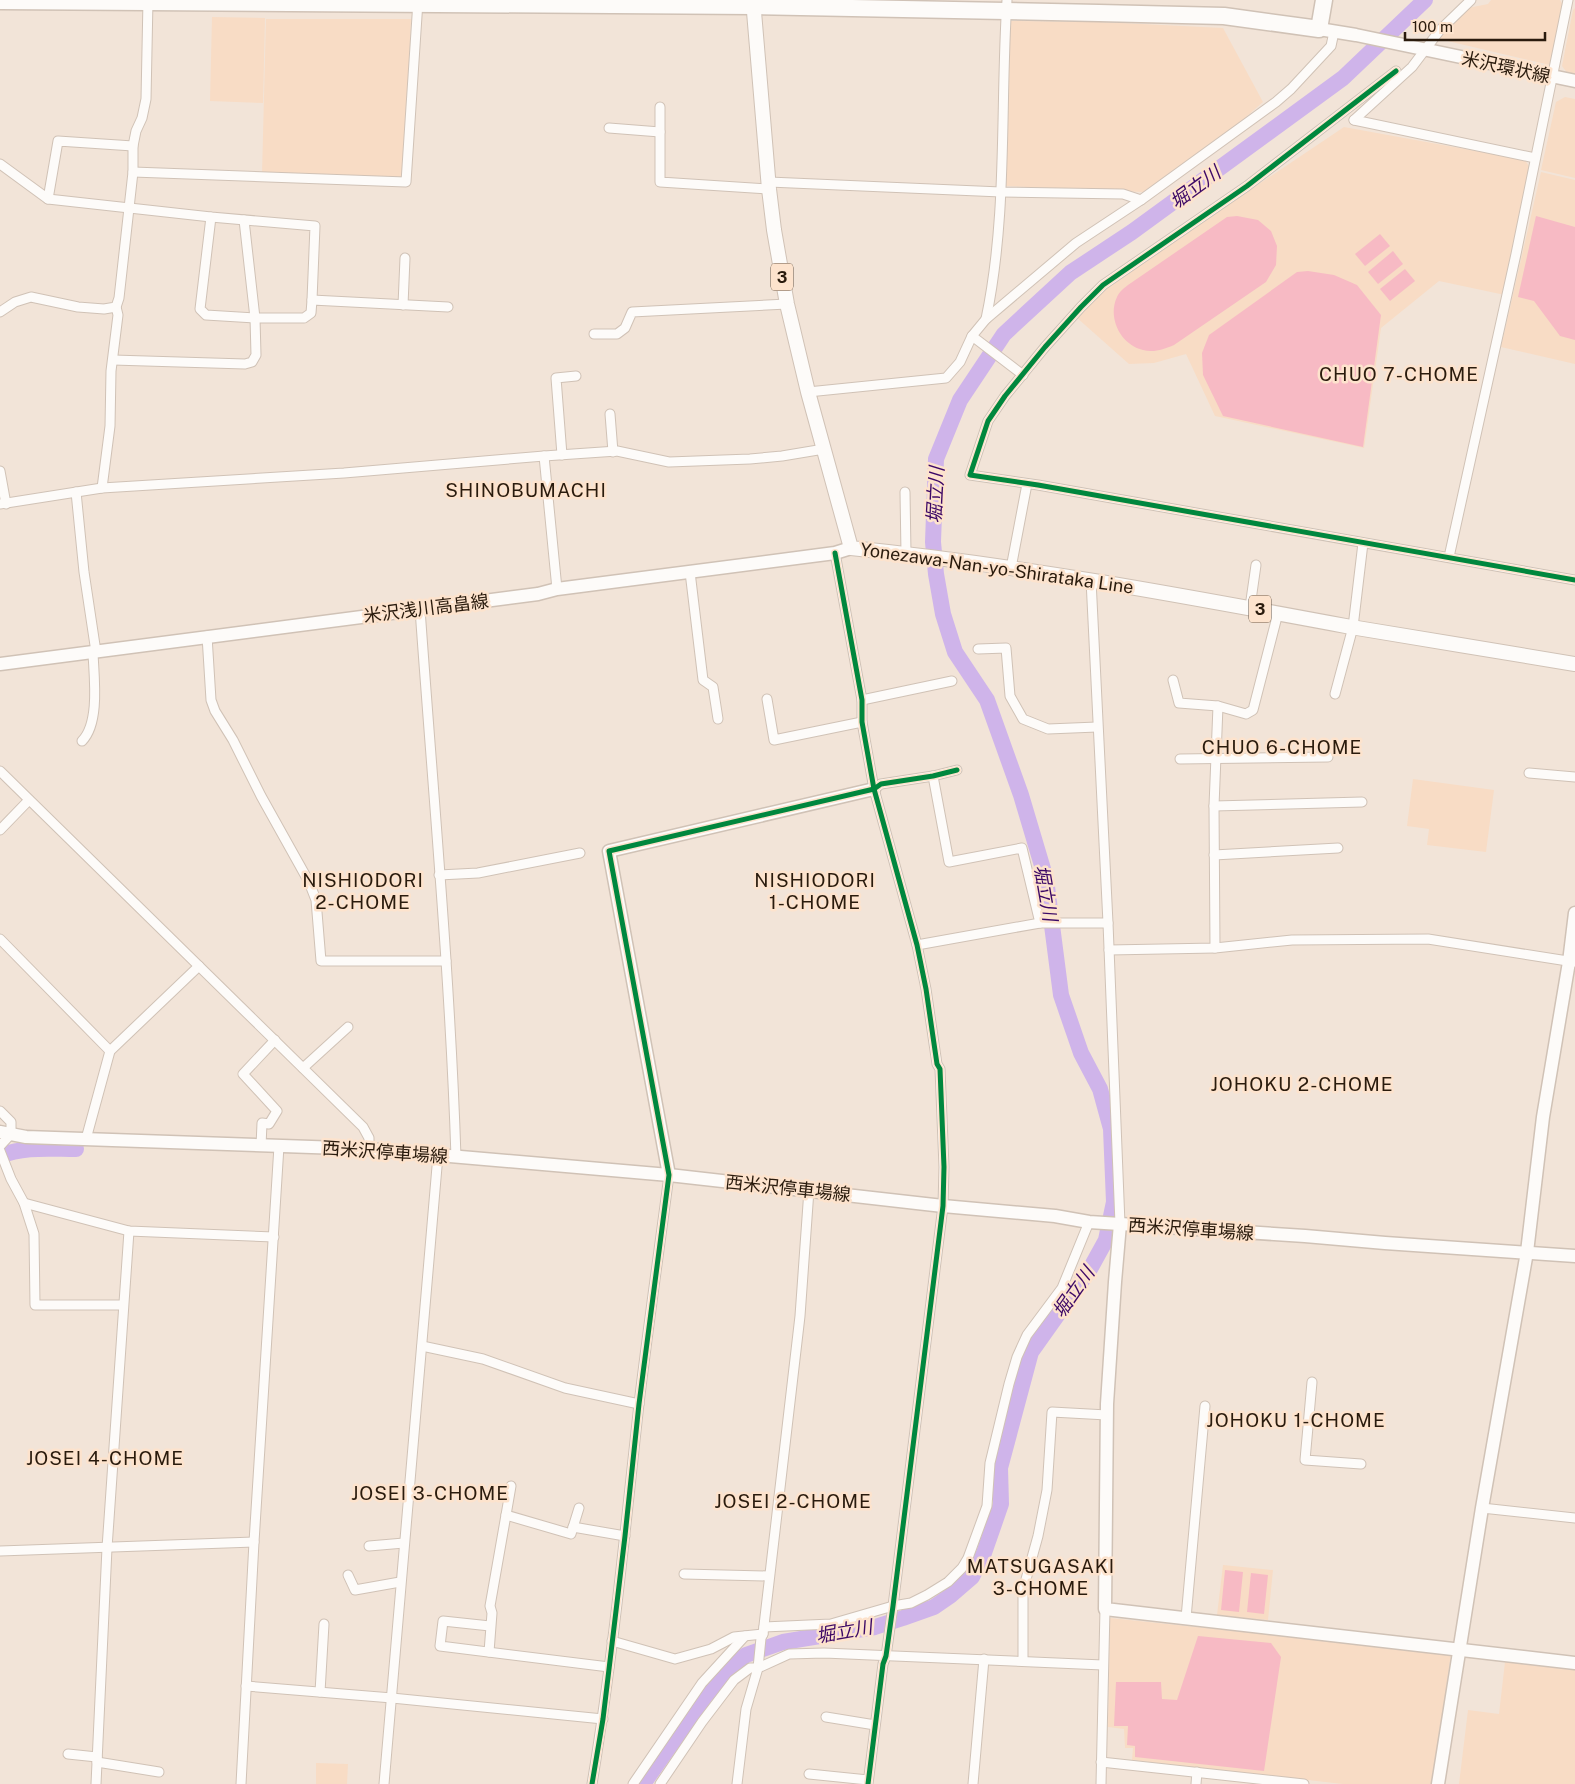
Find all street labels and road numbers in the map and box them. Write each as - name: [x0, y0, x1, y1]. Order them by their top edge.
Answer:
- street label: 米沢環状線: [1460, 47, 1552, 87]
- road number: 3: [771, 264, 793, 290]
- street label: Yonezawa-Nan-yo-Shirataka Line: [859, 538, 1135, 598]
- street label: 米沢浅川高畠線: [362, 590, 490, 626]
- road number: 3: [1249, 596, 1271, 622]
- street label: 西米沢停車場線: [321, 1137, 449, 1167]
- street label: 西米沢停車場線: [724, 1171, 852, 1205]
- street label: 西米沢停車場線: [1127, 1214, 1255, 1244]

